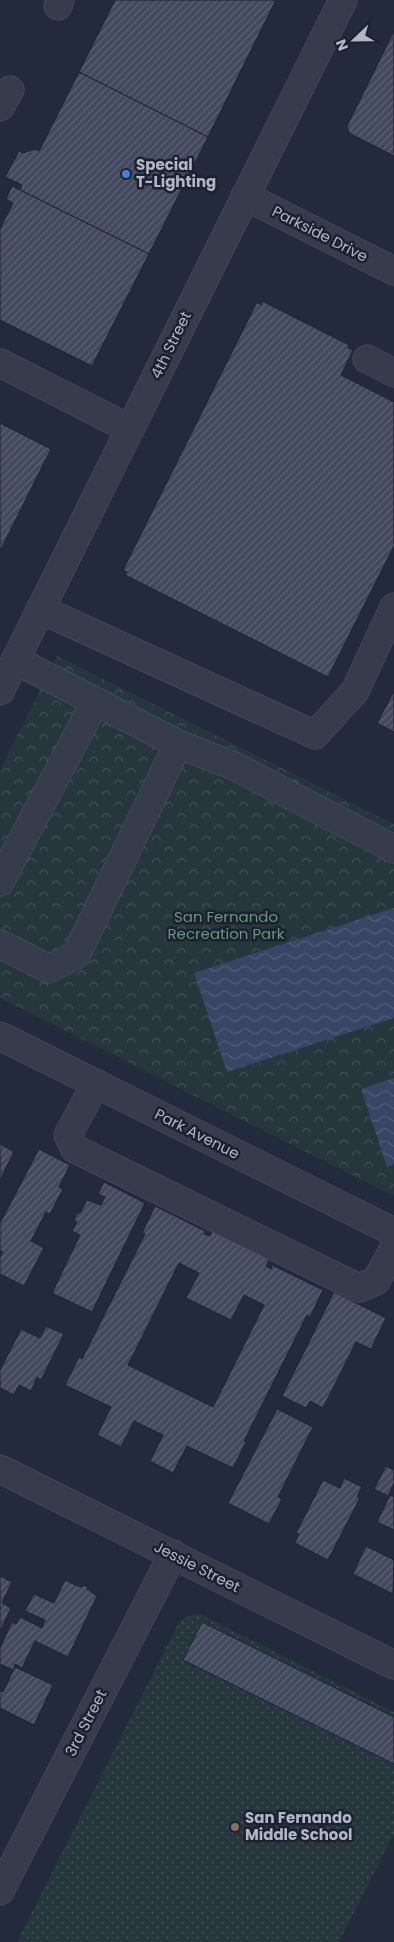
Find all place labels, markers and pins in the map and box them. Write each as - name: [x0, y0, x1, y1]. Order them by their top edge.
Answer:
- place label: Special T-Lighting: [136, 154, 216, 192]
- marker: Special T-Lighting: [120, 168, 132, 180]
- place label: San Fernando Middle School: [245, 1807, 352, 1845]
- marker: San Fernando Middle School: [229, 1821, 241, 1833]

